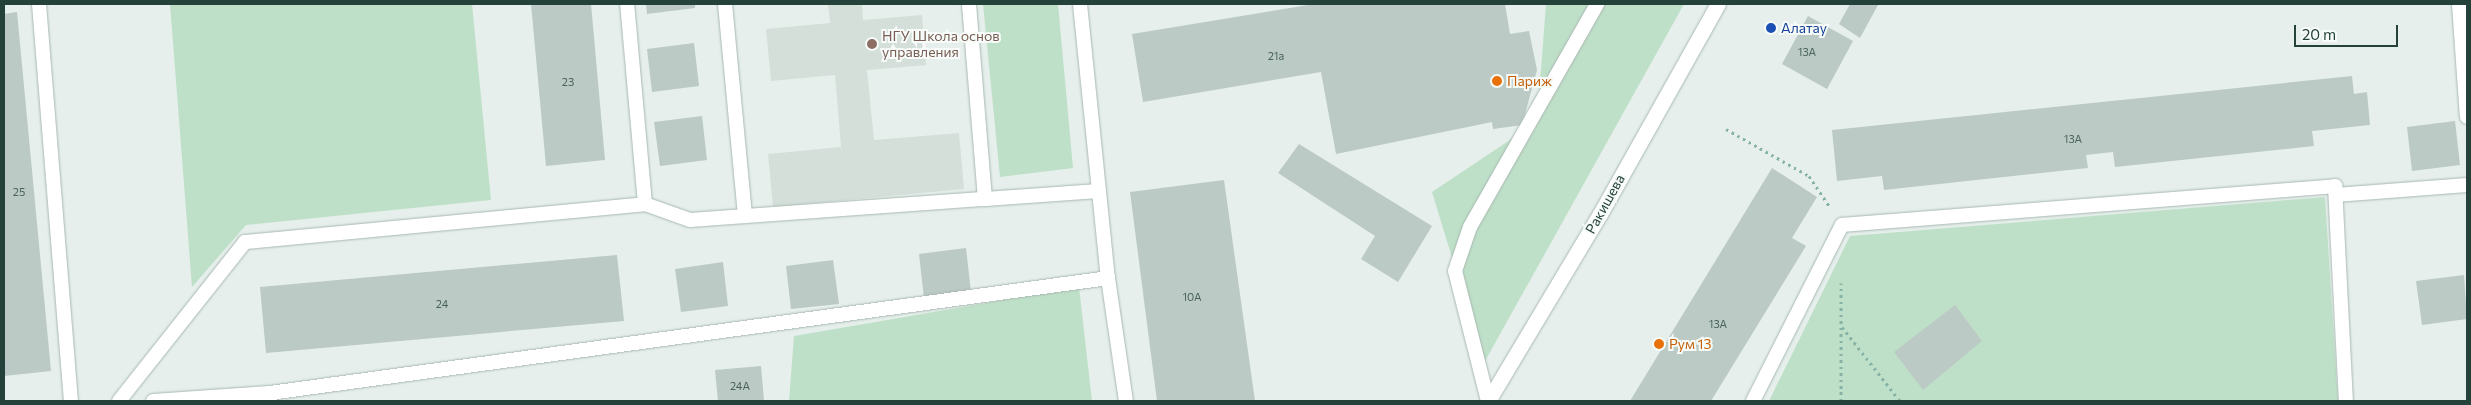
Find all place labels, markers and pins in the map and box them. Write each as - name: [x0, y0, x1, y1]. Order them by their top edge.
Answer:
- place label: Алатау: [1781, 20, 1827, 36]
- marker: Алатау: [1765, 22, 1777, 34]
- place label: НГУ Школа основ управления: [882, 28, 1000, 60]
- marker: НГУ Школа основ управления: [866, 38, 878, 50]
- place label: Париж: [1507, 73, 1552, 89]
- marker: Париж: [1491, 75, 1503, 87]
- place label: Рум 13: [1669, 336, 1712, 352]
- marker: Рум 13: [1653, 338, 1665, 350]

